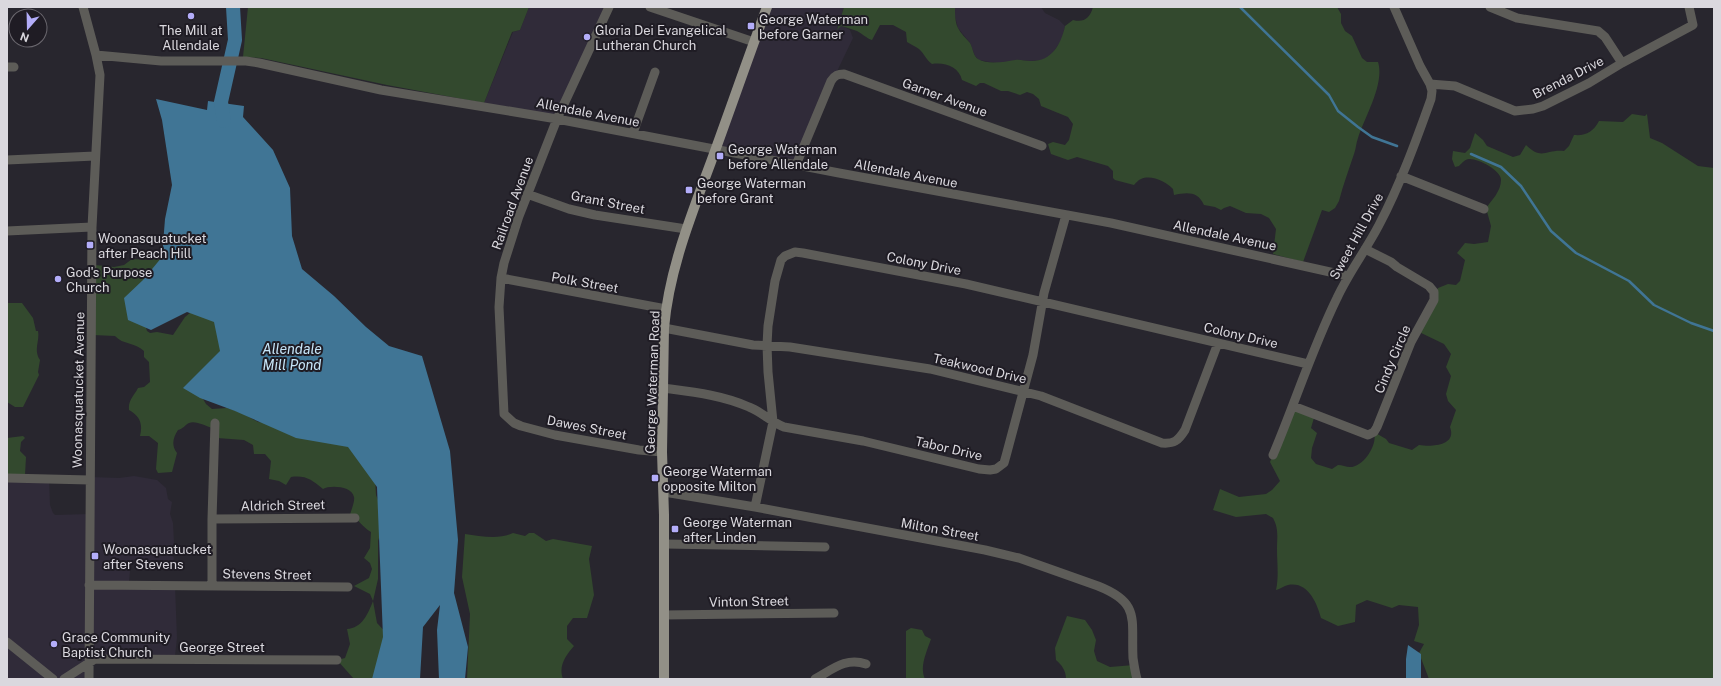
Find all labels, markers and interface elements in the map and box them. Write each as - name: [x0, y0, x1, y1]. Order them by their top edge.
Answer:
- north arrow: [8, 8, 48, 48]
- marker: The Mill at Allendale: [186, 11, 196, 21]
- place label: George Waterman before Garner: [759, 12, 868, 42]
- marker: George Waterman before Garner: [746, 21, 756, 31]
- place label: The Mill at Allendale: [159, 23, 223, 53]
- place label: Gloria Dei Evangelical Lutheran Church: [595, 23, 726, 53]
- text: N: [18, 30, 31, 45]
- marker: Gloria Dei Evangelical Lutheran Church: [582, 32, 592, 42]
- street label: Brenda Drive: [1530, 53, 1606, 102]
- street label: Garner Avenue: [900, 75, 989, 120]
- street label: Allendale Avenue: [535, 95, 641, 130]
- place label: George Waterman before Allendale: [728, 142, 837, 172]
- marker: George Waterman before Allendale: [715, 151, 725, 161]
- street label: Railroad Avenue: [489, 155, 536, 252]
- street label: Allendale Avenue: [853, 156, 959, 191]
- place label: George Waterman before Grant: [697, 176, 806, 206]
- marker: George Waterman before Grant: [684, 185, 694, 195]
- street label: Grant Street: [570, 188, 646, 217]
- street label: Sweet Hill Drive: [1326, 190, 1386, 282]
- street label: Allendale Avenue: [1172, 217, 1278, 254]
- place label: Woonasquatucket after Peach Hill: [98, 231, 207, 261]
- marker: Woonasquatucket after Peach Hill: [85, 240, 95, 250]
- street label: Colony Drive: [885, 249, 962, 278]
- place label: God's Purpose Church: [66, 265, 152, 295]
- street label: Polk Street: [550, 269, 620, 296]
- marker: God's Purpose Church: [53, 274, 63, 284]
- street label: George Waterman Road: [643, 310, 662, 454]
- street label: Woonasquatucket Avenue: [70, 312, 87, 468]
- street label: Colony Drive: [1202, 320, 1279, 351]
- street label: Cindy Circle: [1371, 323, 1414, 396]
- water label: Allendale Mill Pond: [262, 341, 322, 373]
- street label: Teakwood Drive: [932, 350, 1028, 387]
- street label: Dawes Street: [546, 412, 628, 443]
- street label: Tabor Drive: [914, 433, 984, 464]
- place label: George Waterman opposite Milton: [663, 464, 772, 494]
- marker: George Waterman opposite Milton: [650, 473, 660, 483]
- street label: Aldrich Street: [241, 497, 325, 514]
- place label: George Waterman after Linden: [683, 515, 792, 545]
- street label: Milton Street: [900, 515, 980, 544]
- marker: George Waterman after Linden: [670, 524, 680, 534]
- place label: Woonasquatucket after Stevens: [103, 542, 212, 572]
- marker: Woonasquatucket after Stevens: [90, 551, 100, 561]
- street label: Stevens Street: [222, 566, 312, 583]
- street label: Vinton Street: [709, 593, 789, 610]
- place label: Grace Community Baptist Church: [62, 630, 170, 660]
- marker: Grace Community Baptist Church: [49, 639, 59, 649]
- street label: George Street: [179, 640, 265, 655]

